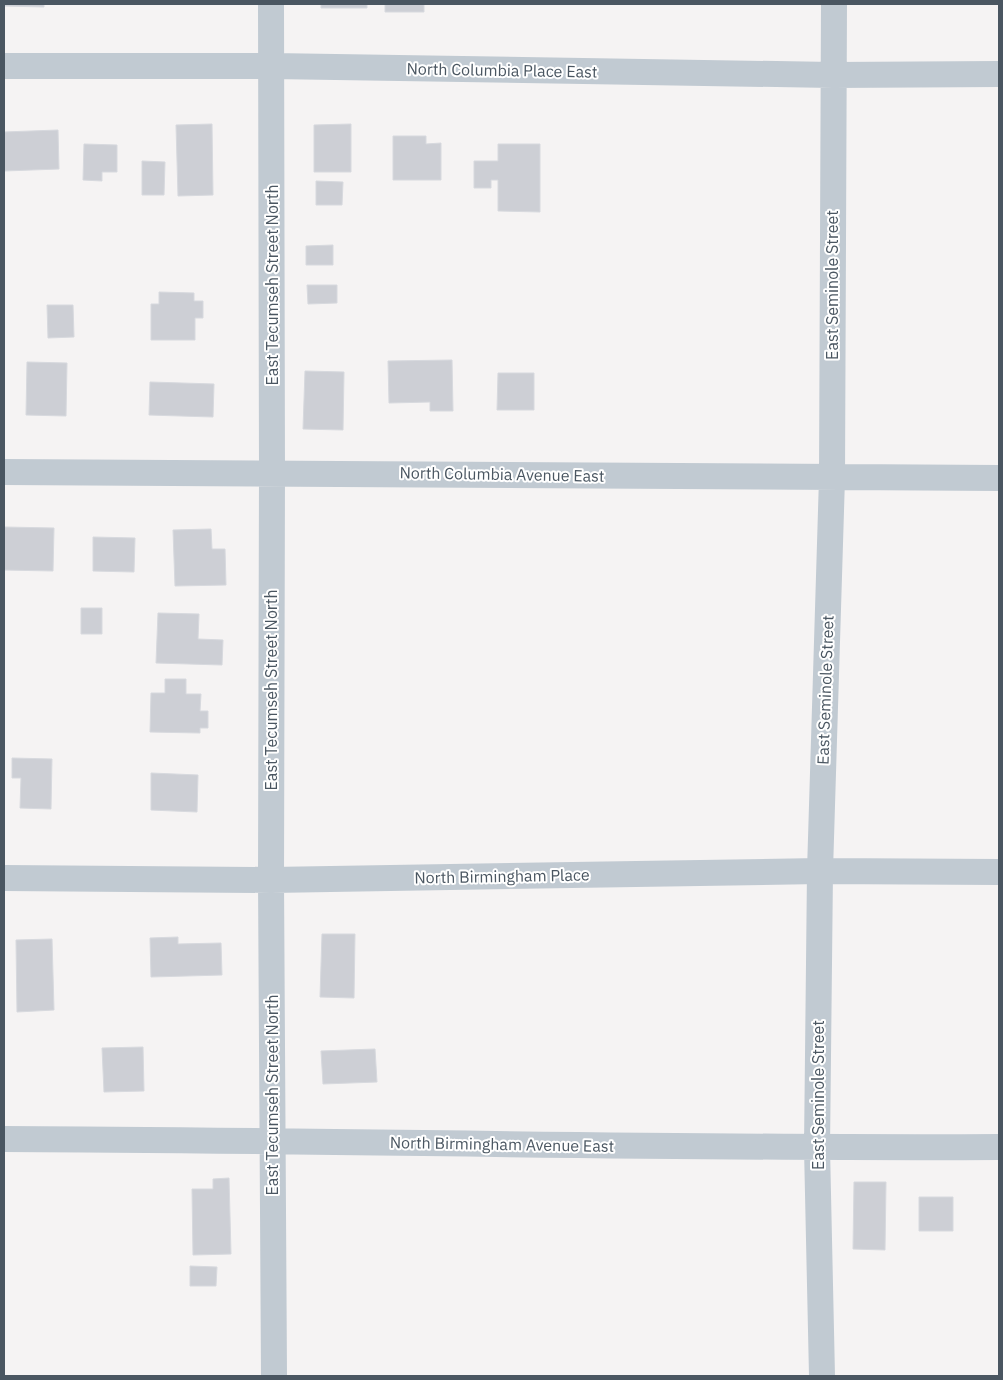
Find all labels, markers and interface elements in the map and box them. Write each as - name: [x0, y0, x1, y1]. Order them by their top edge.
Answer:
- street label: North Columbia Place East: [406, 58, 598, 82]
- street label: East Tecumseh Street North: [262, 185, 282, 385]
- street label: East Seminole Street: [822, 210, 842, 360]
- street label: North Columbia Avenue East: [399, 462, 605, 486]
- street label: East Tecumseh Street North: [261, 590, 281, 790]
- street label: East Seminole Street: [812, 615, 838, 765]
- street label: North Birmingham Place: [414, 864, 590, 888]
- street label: East Tecumseh Street North: [262, 995, 282, 1195]
- street label: East Seminole Street: [808, 1020, 828, 1170]
- street label: North Birmingham Avenue East: [390, 1132, 614, 1156]

